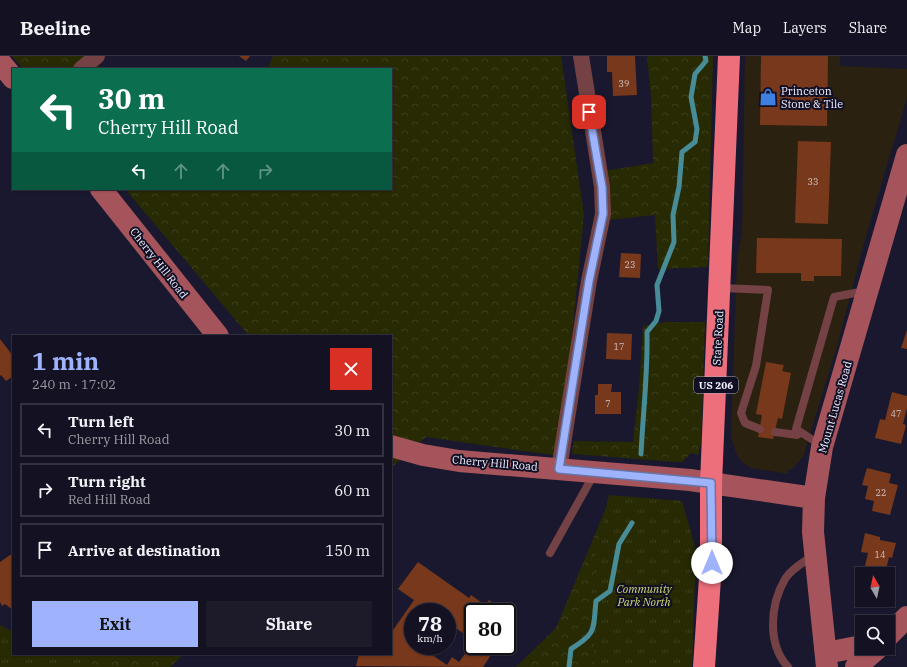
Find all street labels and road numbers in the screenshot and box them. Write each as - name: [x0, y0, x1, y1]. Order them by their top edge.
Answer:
- street label: Cherry Hill Road: [127, 225, 191, 301]
- street label: State Road: [710, 310, 726, 366]
- street label: Mount Lucas Road: [815, 359, 855, 455]
- road number: US 206: [694, 377, 738, 393]
- street label: Cherry Hill Road: [452, 452, 539, 474]

